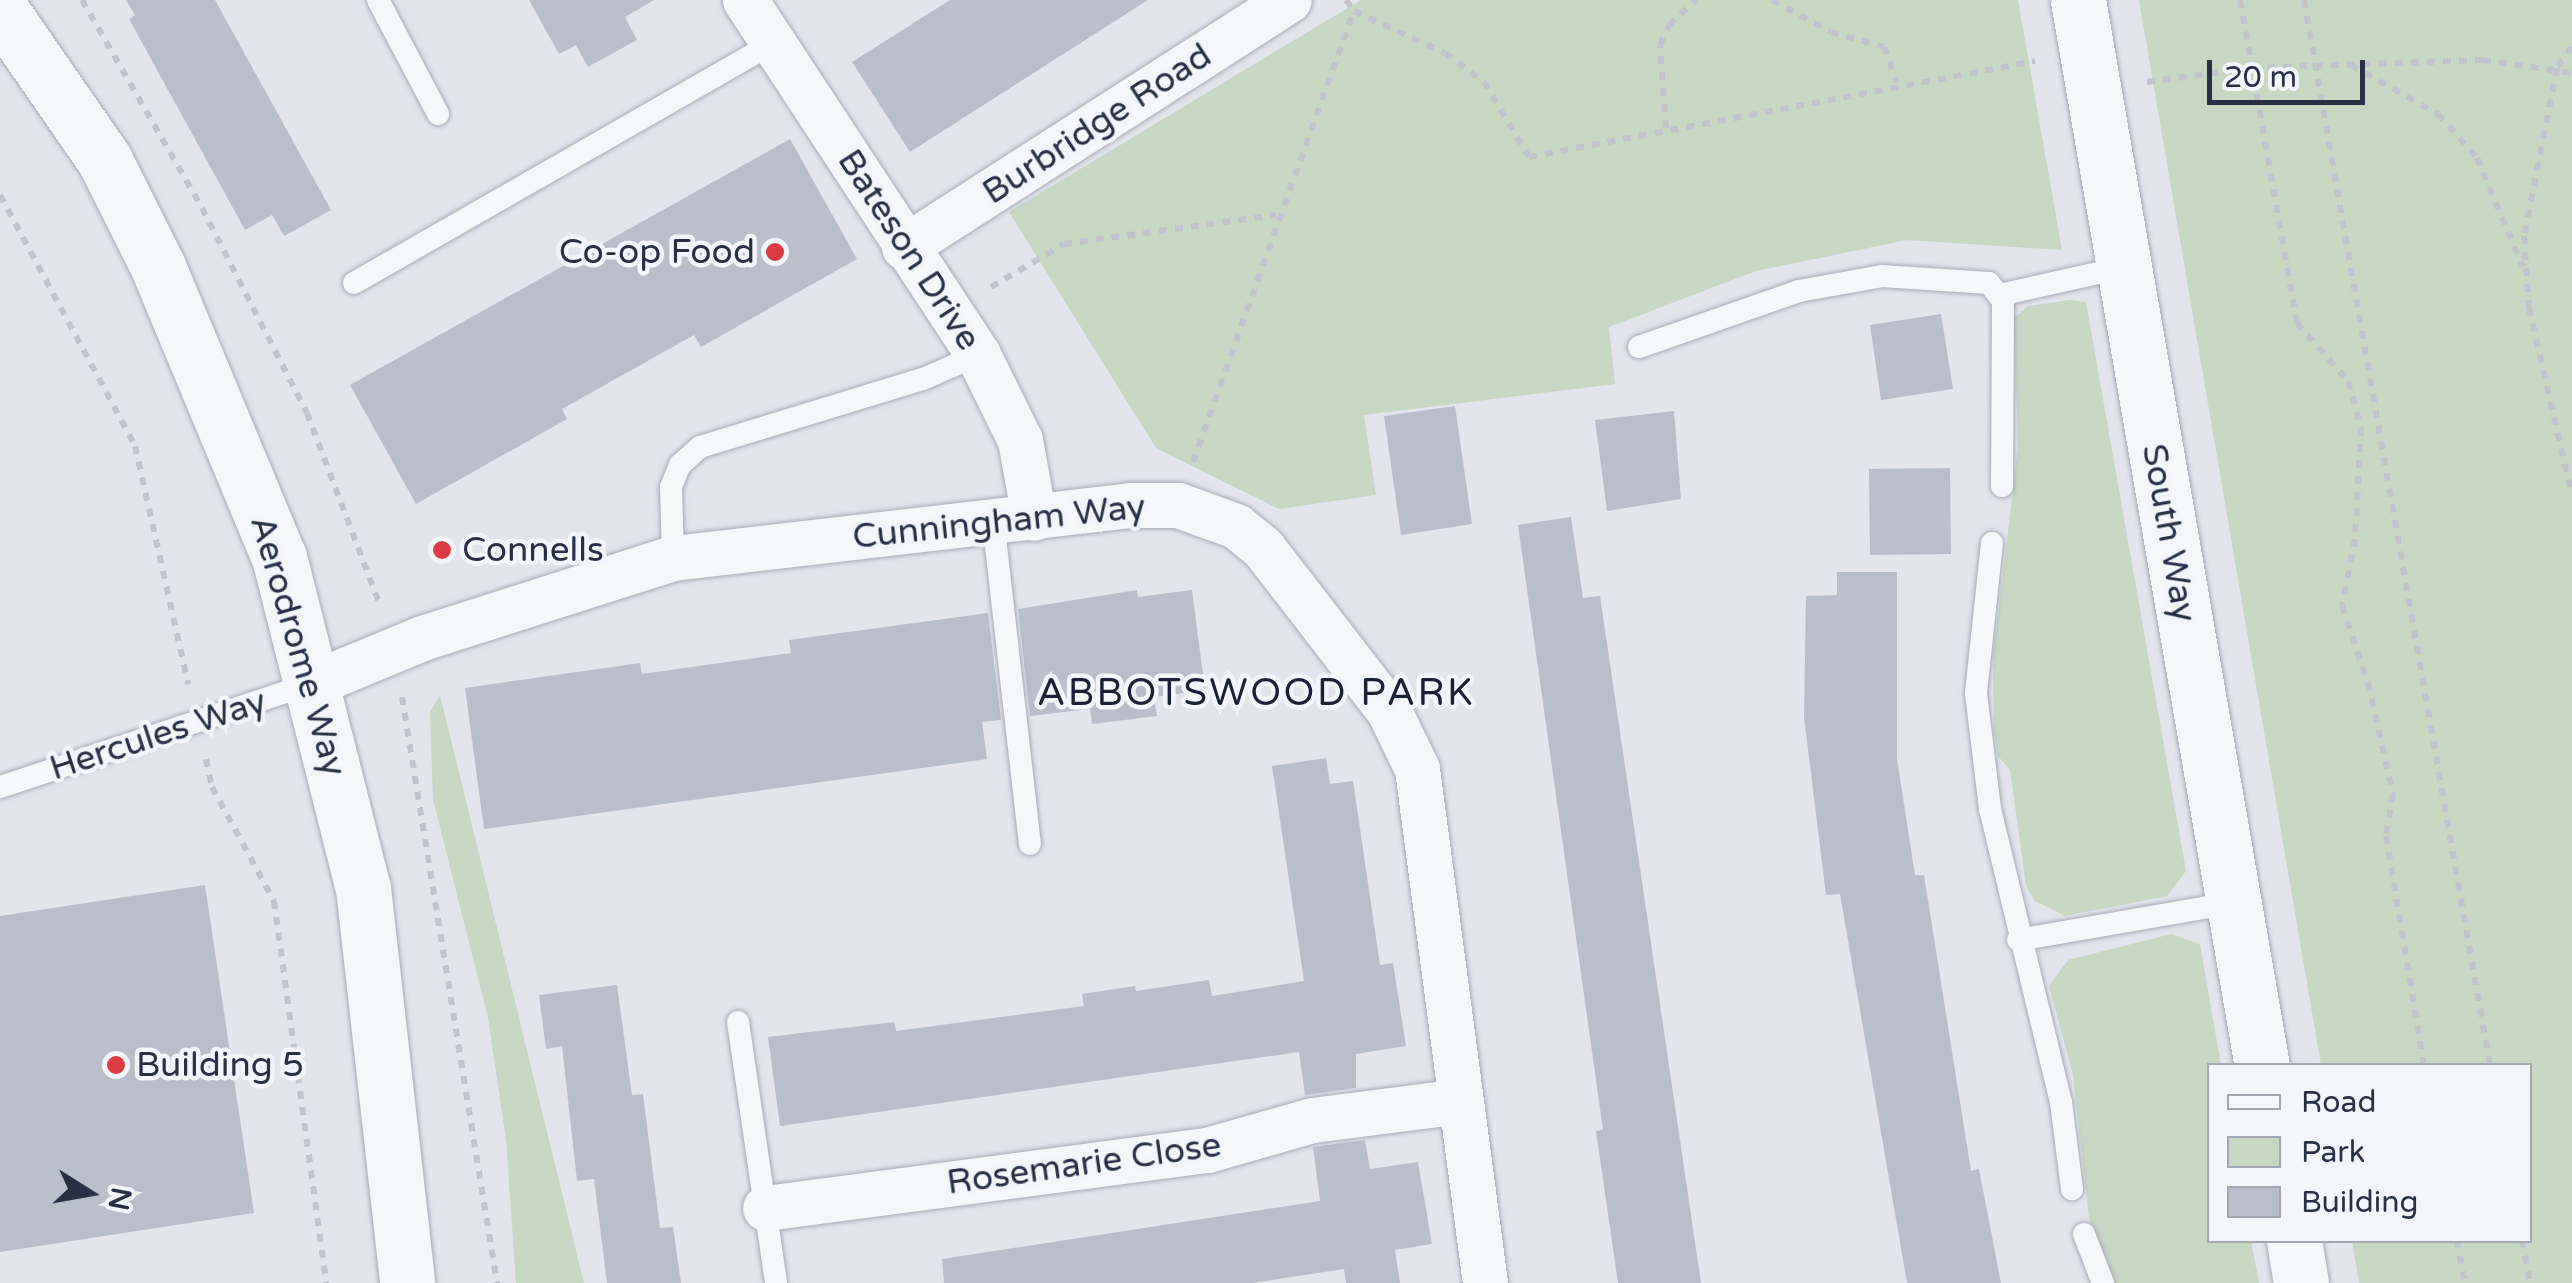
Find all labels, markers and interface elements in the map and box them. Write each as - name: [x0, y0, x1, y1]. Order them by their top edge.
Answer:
- street label: Burbridge Road: [975, 35, 1219, 213]
- scale bar: [2212, 40, 2370, 102]
- text: 20 m: [2224, 59, 2297, 96]
- street label: Bateson Drive: [828, 142, 990, 358]
- place label: Co-op Food: [559, 231, 755, 273]
- marker: Co-op Food: [764, 241, 786, 263]
- street label: South Way: [2133, 441, 2205, 625]
- street label: Cunningham Way: [850, 486, 1148, 558]
- street label: Aerodrome Way: [241, 511, 355, 781]
- place label: Connells: [462, 529, 604, 571]
- marker: Connells: [431, 539, 453, 561]
- district label: ABBOTSWOOD PARK: [1037, 671, 1475, 717]
- street label: Hercules Way: [44, 680, 272, 790]
- place label: Building 5: [136, 1044, 304, 1086]
- marker: Building 5: [105, 1054, 127, 1076]
- legend: [2207, 1063, 2532, 1243]
- text: Road: [2301, 1084, 2376, 1121]
- street label: Rosemarie Close: [944, 1124, 1224, 1204]
- text: Park: [2301, 1134, 2365, 1171]
- north arrow: [40, 1143, 140, 1243]
- text: N: [101, 1184, 138, 1213]
- text: Building: [2301, 1184, 2418, 1221]

